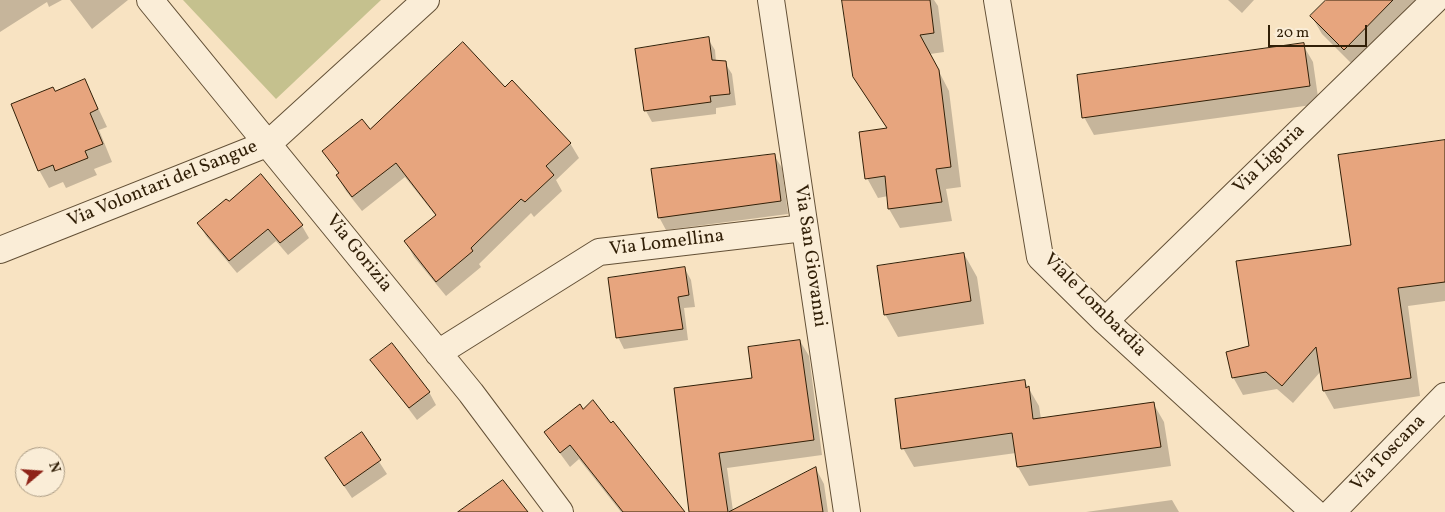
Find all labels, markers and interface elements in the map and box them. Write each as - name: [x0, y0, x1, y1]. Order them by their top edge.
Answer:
- scale bar: [1270, 15, 1369, 47]
- text: 20 m: [1276, 23, 1309, 44]
- street label: Via Liguria: [1229, 120, 1311, 200]
- street label: Via Volontari del Sangue: [65, 136, 261, 234]
- street label: Via San Giovanni: [788, 183, 830, 329]
- street label: Via Gorizia: [320, 211, 396, 297]
- street label: Via Lomellina: [608, 226, 726, 262]
- street label: Viale Lombardia: [1037, 249, 1151, 363]
- street label: Via Toscana: [1347, 411, 1431, 497]
- north arrow: [15, 447, 65, 497]
- text: N: [43, 460, 64, 475]

